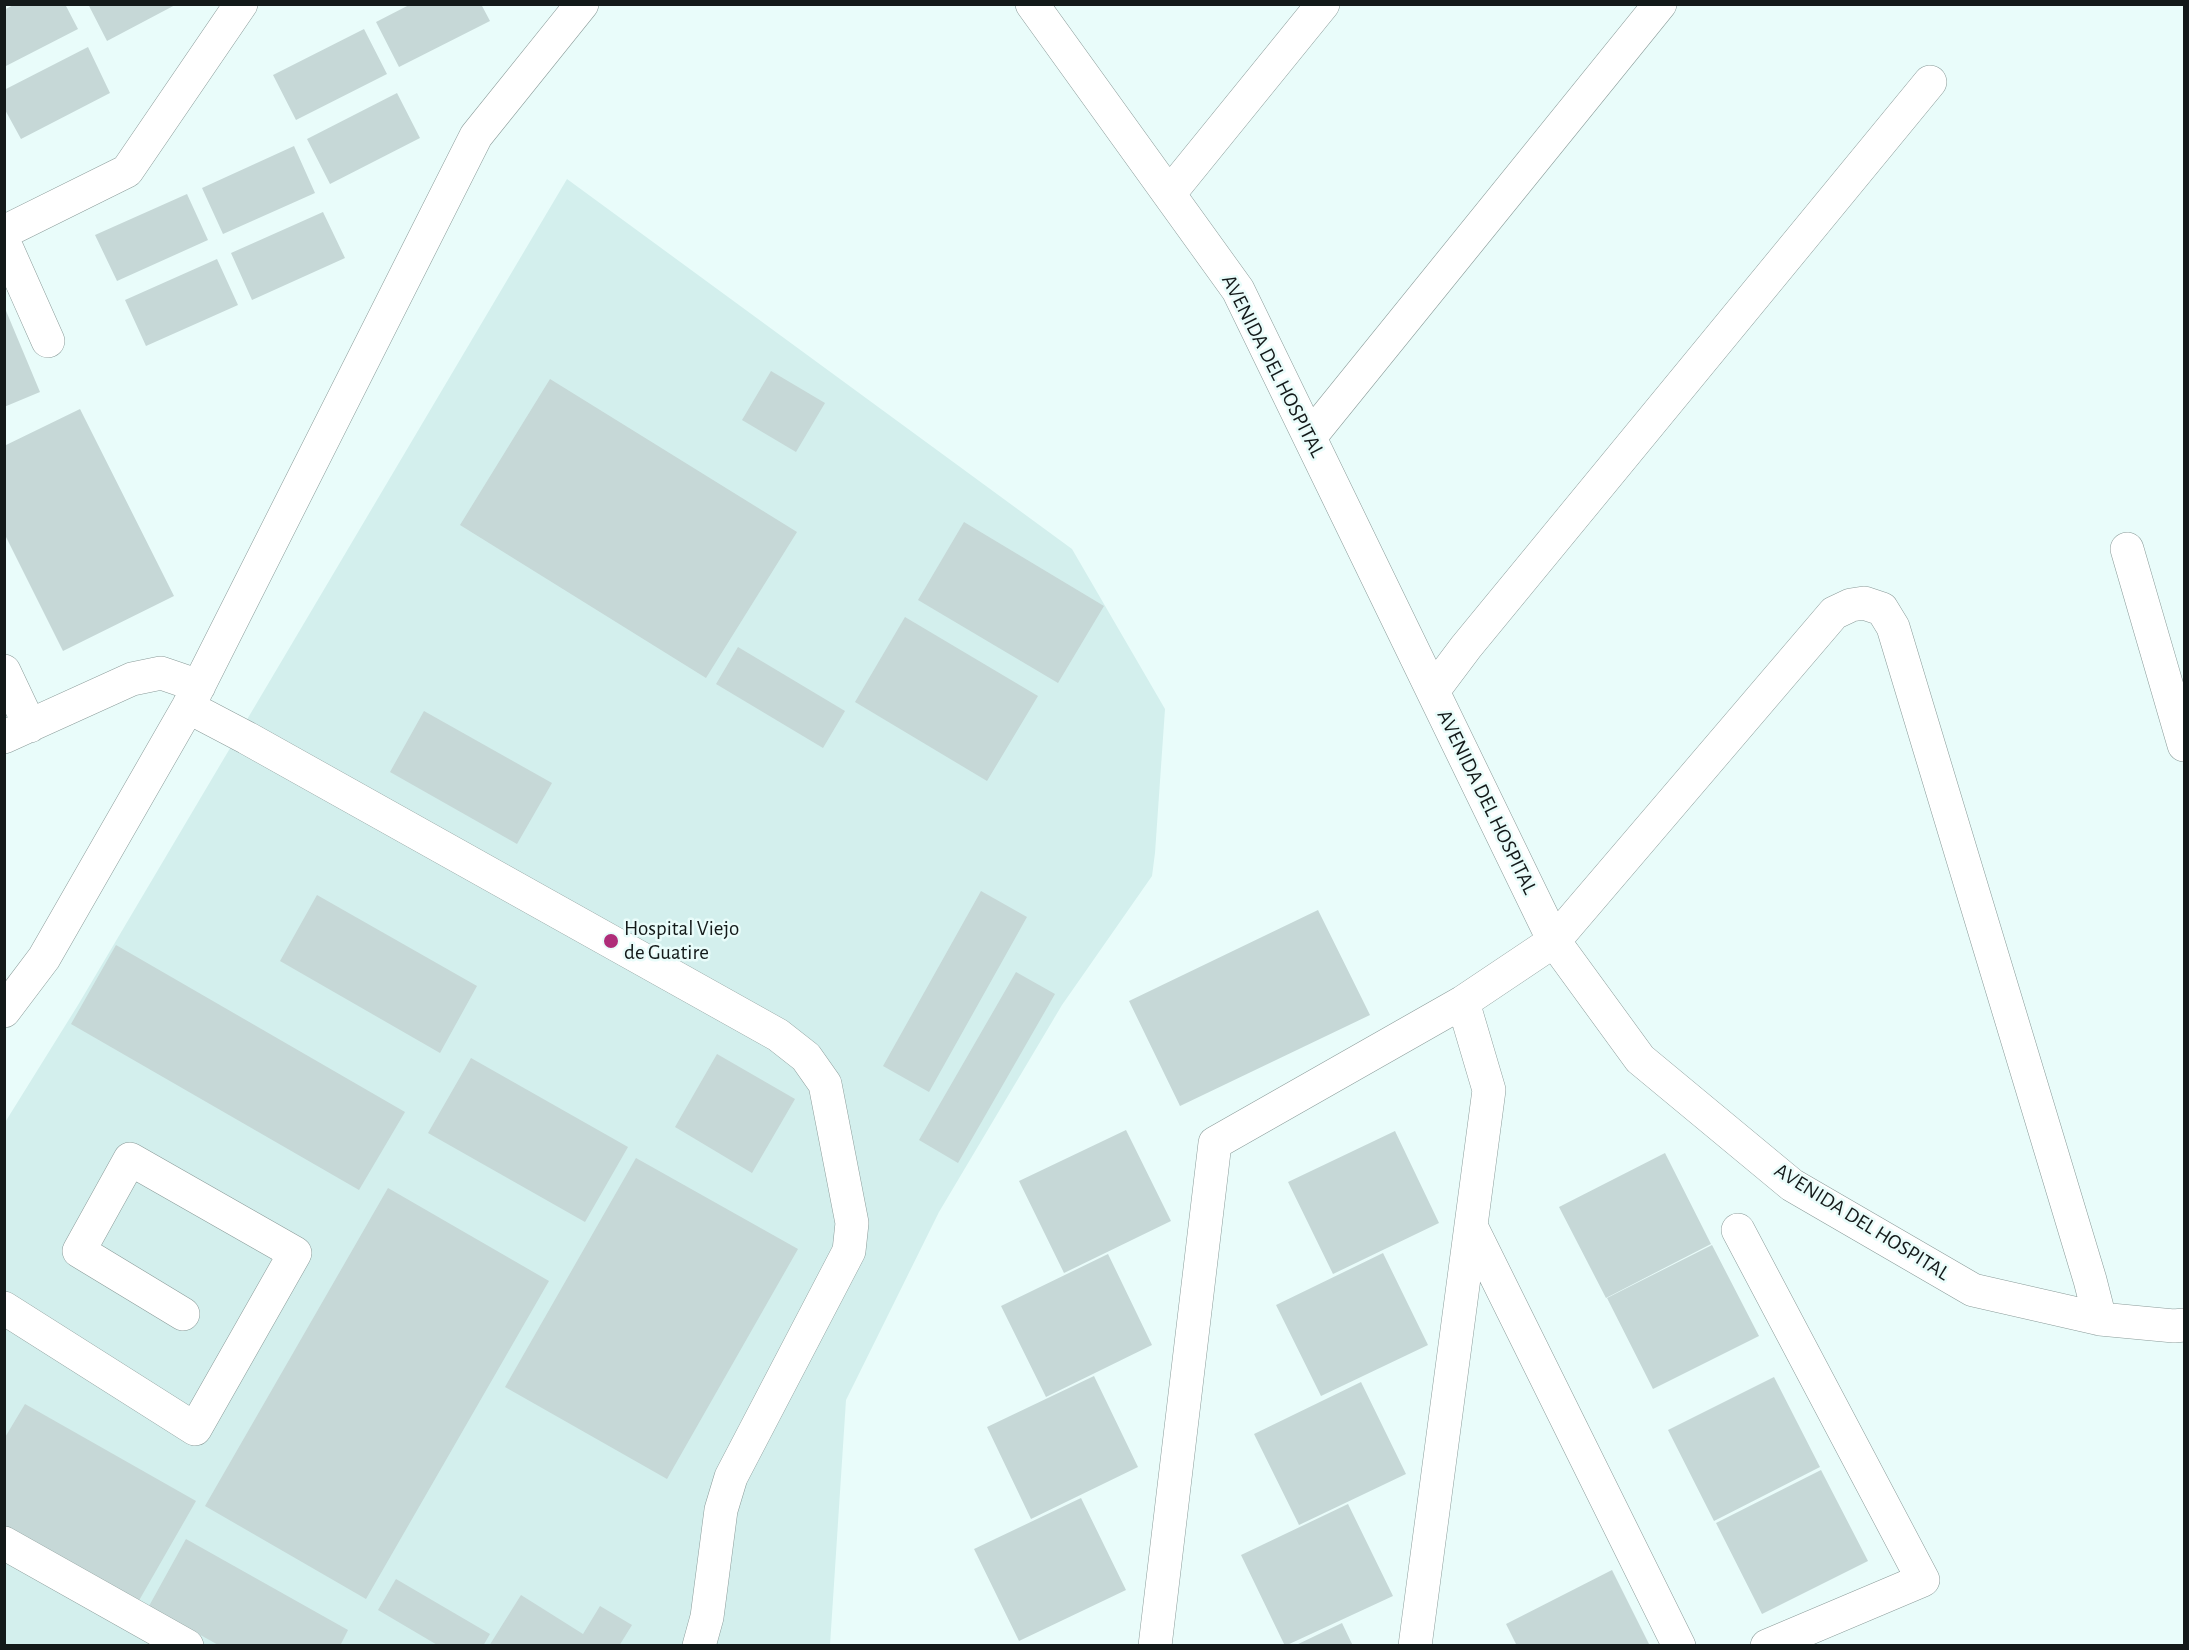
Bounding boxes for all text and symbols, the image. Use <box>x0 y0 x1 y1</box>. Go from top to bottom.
street label: AVENIDA DEL HOSPITAL <box>1216 270 1330 462</box>
street label: AVENIDA DEL HOSPITAL <box>1431 706 1543 898</box>
place label: Hospital Viejo de Guatire <box>624 916 739 966</box>
marker: Hospital Viejo de Guatire <box>602 932 620 950</box>
street label: AVENIDA DEL HOSPITAL <box>1770 1158 1954 1286</box>

